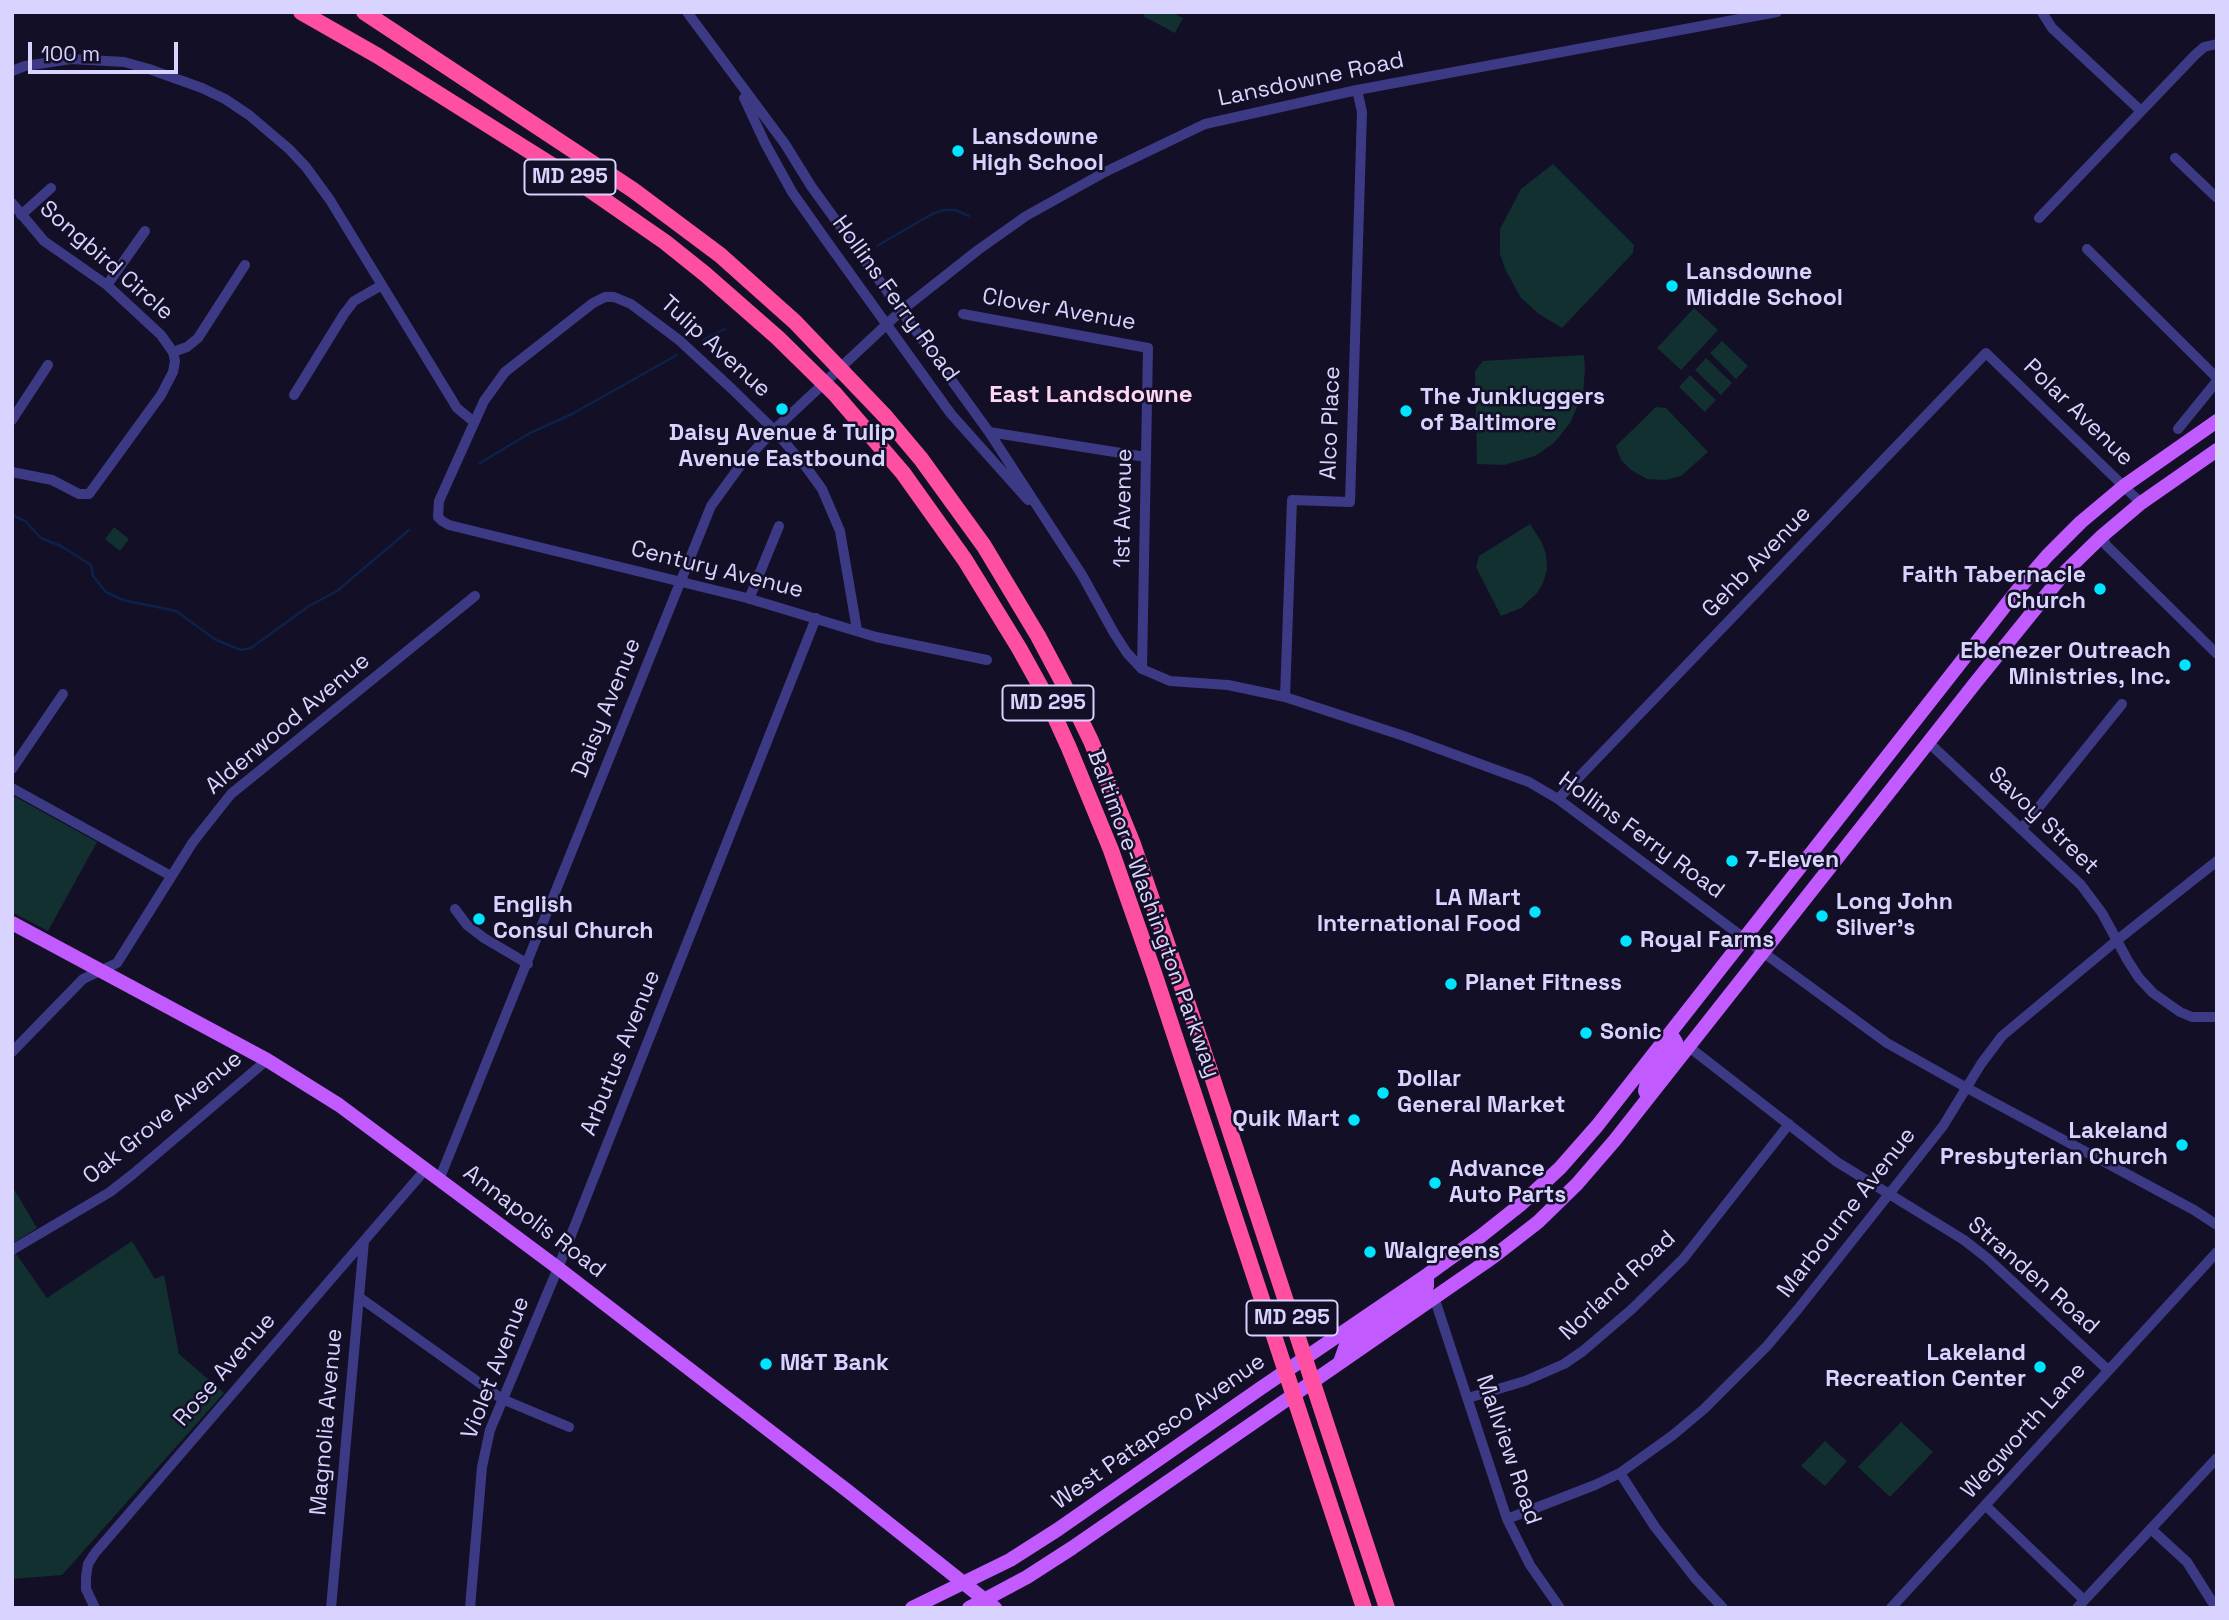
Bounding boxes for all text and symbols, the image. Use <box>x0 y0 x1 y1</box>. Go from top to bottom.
scale bar <box>32 28 182 72</box>
text: 100 m <box>41 40 100 67</box>
street label: Lansdowne Road <box>1216 47 1406 113</box>
place label: Lansdowne High School <box>972 124 1104 178</box>
marker: Lansdowne High School <box>950 143 966 159</box>
road number: MD 295 <box>524 160 616 194</box>
street label: Songbird Circle <box>33 195 179 327</box>
street label: Hollins Ferry Road <box>826 211 964 387</box>
place label: Lansdowne Middle School <box>1686 259 1843 313</box>
marker: Lansdowne Middle School <box>1664 278 1680 294</box>
street label: Clover Avenue <box>980 283 1138 337</box>
street label: Tulip Avenue <box>654 290 776 404</box>
street label: Polar Avenue <box>2017 354 2139 472</box>
street label: Alco Place <box>1315 366 1347 480</box>
district label: East Landsdowne <box>989 381 1193 409</box>
place label: The Junkluggers of Baltimore <box>1420 384 1605 438</box>
marker: Daisy Avenue & Tulip Avenue Eastbound <box>774 401 790 417</box>
marker: The Junkluggers of Baltimore <box>1398 403 1414 419</box>
place label: Daisy Avenue & Tulip Avenue Eastbound <box>669 420 895 474</box>
street label: 1st Avenue <box>1109 448 1139 568</box>
street label: Gehb Avenue <box>1697 500 1817 624</box>
street label: Century Avenue <box>628 535 806 605</box>
place label: Faith Tabernacle Church <box>1902 562 2086 616</box>
marker: Faith Tabernacle Church <box>2092 581 2108 597</box>
street label: Daisy Avenue <box>567 634 647 782</box>
place label: Ebenezer Outreach Ministries, Inc. <box>1960 638 2171 692</box>
street label: Alderwood Avenue <box>200 647 376 801</box>
marker: Ebenezer Outreach Ministries, Inc. <box>2177 657 2193 673</box>
road number: MD 295 <box>1002 686 1094 720</box>
street label: Baltimore-Washington Parkway <box>1081 746 1225 1082</box>
street label: Savoy Street <box>1982 761 2104 881</box>
street label: Hollins Ferry Road <box>1553 767 1729 905</box>
place label: 7-Eleven <box>1746 847 1839 875</box>
marker: 7-Eleven <box>1724 853 1740 869</box>
place label: LA Mart International Food <box>1317 885 1521 939</box>
place label: Long John Silver's <box>1836 889 1953 943</box>
place label: English Consul Church <box>493 892 654 946</box>
marker: LA Mart International Food <box>1527 904 1543 920</box>
marker: Long John Silver's <box>1814 908 1830 924</box>
marker: English Consul Church <box>471 911 487 927</box>
place label: Royal Farms <box>1640 927 1774 955</box>
marker: Royal Farms <box>1618 933 1634 949</box>
street label: Arbutus Avenue <box>575 966 667 1140</box>
place label: Planet Fitness <box>1465 970 1622 998</box>
marker: Planet Fitness <box>1443 976 1459 992</box>
place label: Sonic <box>1600 1019 1662 1047</box>
marker: Sonic <box>1578 1025 1594 1041</box>
street label: Oak Grove Avenue <box>78 1045 248 1191</box>
place label: Dollar General Market <box>1397 1066 1565 1120</box>
marker: Dollar General Market <box>1375 1085 1391 1101</box>
place label: Quik Mart <box>1232 1106 1340 1134</box>
marker: Quik Mart <box>1346 1112 1362 1128</box>
place label: Lakeland Presbyterian Church <box>1940 1118 2168 1172</box>
street label: Marbourne Avenue <box>1772 1122 1922 1304</box>
marker: Lakeland Presbyterian Church <box>2174 1137 2190 1153</box>
place label: Advance Auto Parts <box>1449 1156 1566 1210</box>
street label: Annapolis Road <box>458 1160 610 1284</box>
marker: Advance Auto Parts <box>1427 1175 1443 1191</box>
street label: Stranden Road <box>1962 1211 2104 1341</box>
street label: Norland Road <box>1554 1225 1682 1347</box>
place label: Walgreens <box>1384 1238 1500 1266</box>
marker: Walgreens <box>1362 1244 1378 1260</box>
street label: Violet Avenue <box>456 1293 536 1443</box>
road number: MD 295 <box>1246 1300 1338 1336</box>
street label: Rose Avenue <box>168 1308 282 1432</box>
street label: Magnolia Avenue <box>305 1327 349 1517</box>
place label: Lakeland Recreation Center <box>1825 1340 2026 1394</box>
street label: West Patapsco Avenue <box>1047 1348 1271 1516</box>
place label: M&T Bank <box>780 1350 889 1378</box>
marker: M&T Bank <box>758 1356 774 1372</box>
street label: Wegworth Lane <box>1956 1357 2092 1505</box>
marker: Lakeland Recreation Center <box>2032 1359 2048 1375</box>
street label: Mallview Road <box>1469 1371 1547 1529</box>

